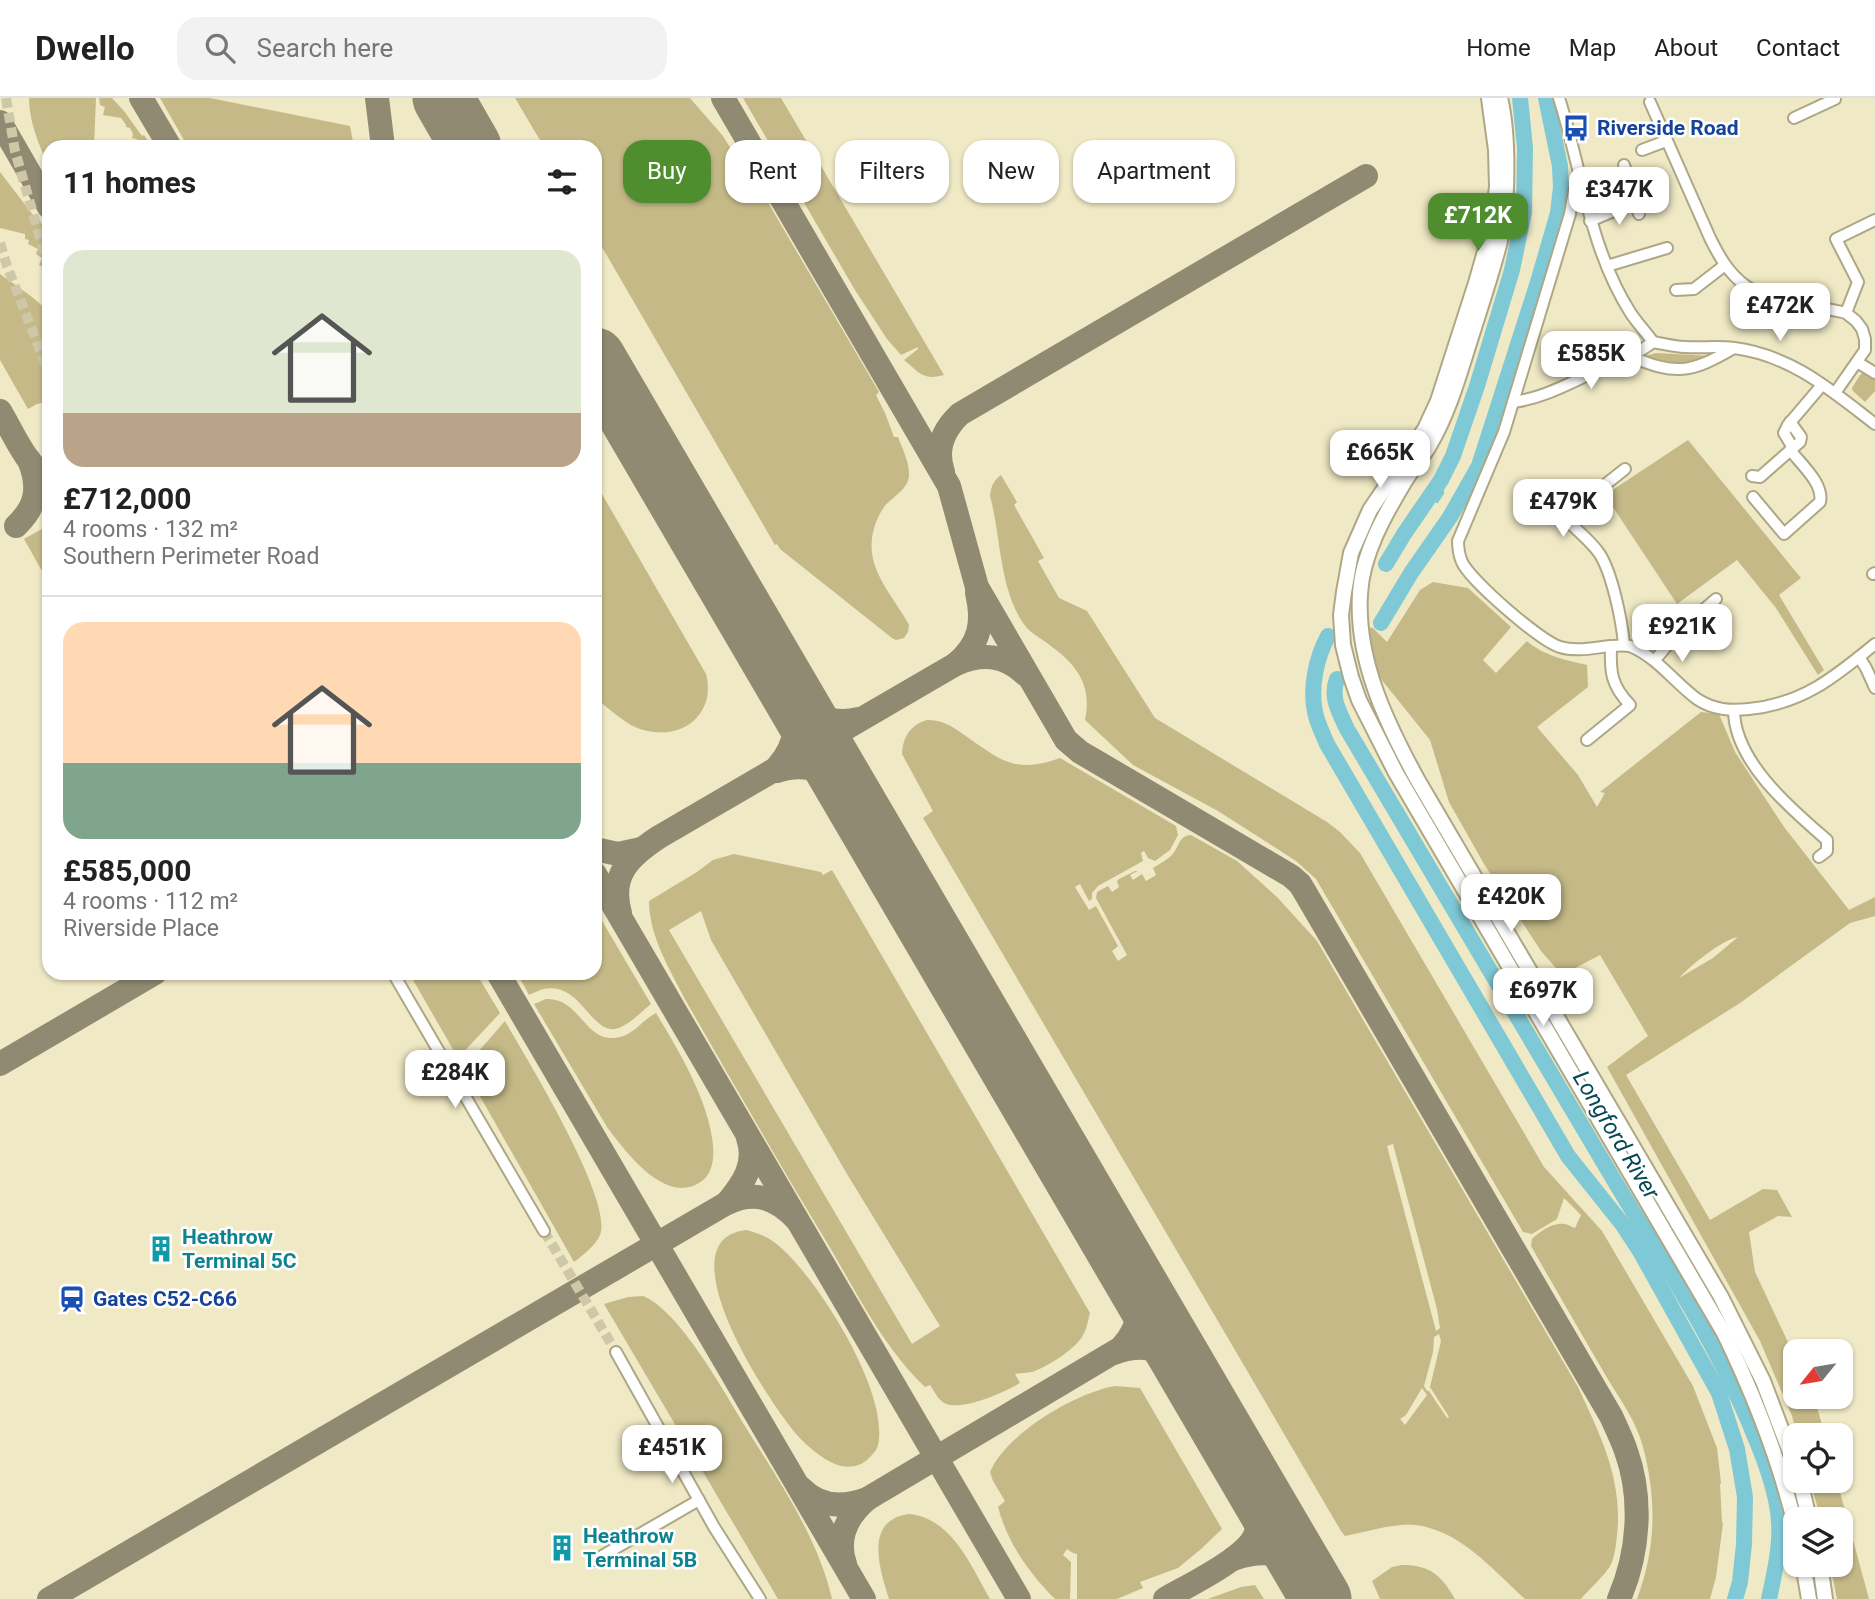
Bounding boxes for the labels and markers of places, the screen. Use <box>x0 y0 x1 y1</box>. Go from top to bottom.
bus stop icon: Riverside Road <box>1561 113 1591 143</box>
place label: Riverside Road <box>1597 116 1739 140</box>
pin: £347K <box>1570 167 1668 227</box>
pin: £712K <box>1429 194 1527 253</box>
pin: £472K <box>1731 284 1829 343</box>
pin: £585K <box>1542 331 1640 391</box>
pin: £665K <box>1331 430 1429 490</box>
pin: £479K <box>1514 480 1612 539</box>
pin: £921K <box>1633 604 1731 664</box>
pin: £420K <box>1462 874 1560 934</box>
pin: £697K <box>1494 968 1592 1028</box>
pin: £284K <box>406 1051 504 1110</box>
place label: Heathrow Terminal 5C <box>182 1225 297 1273</box>
building icon: Heathrow Terminal 5C <box>146 1234 176 1264</box>
station icon: Gates C52-C66 <box>57 1284 87 1314</box>
place label: Gates C52-C66 <box>93 1287 237 1311</box>
pin: £451K <box>623 1426 721 1485</box>
place label: Heathrow Terminal 5B <box>583 1524 697 1572</box>
building icon: Heathrow Terminal 5B <box>547 1533 577 1563</box>

